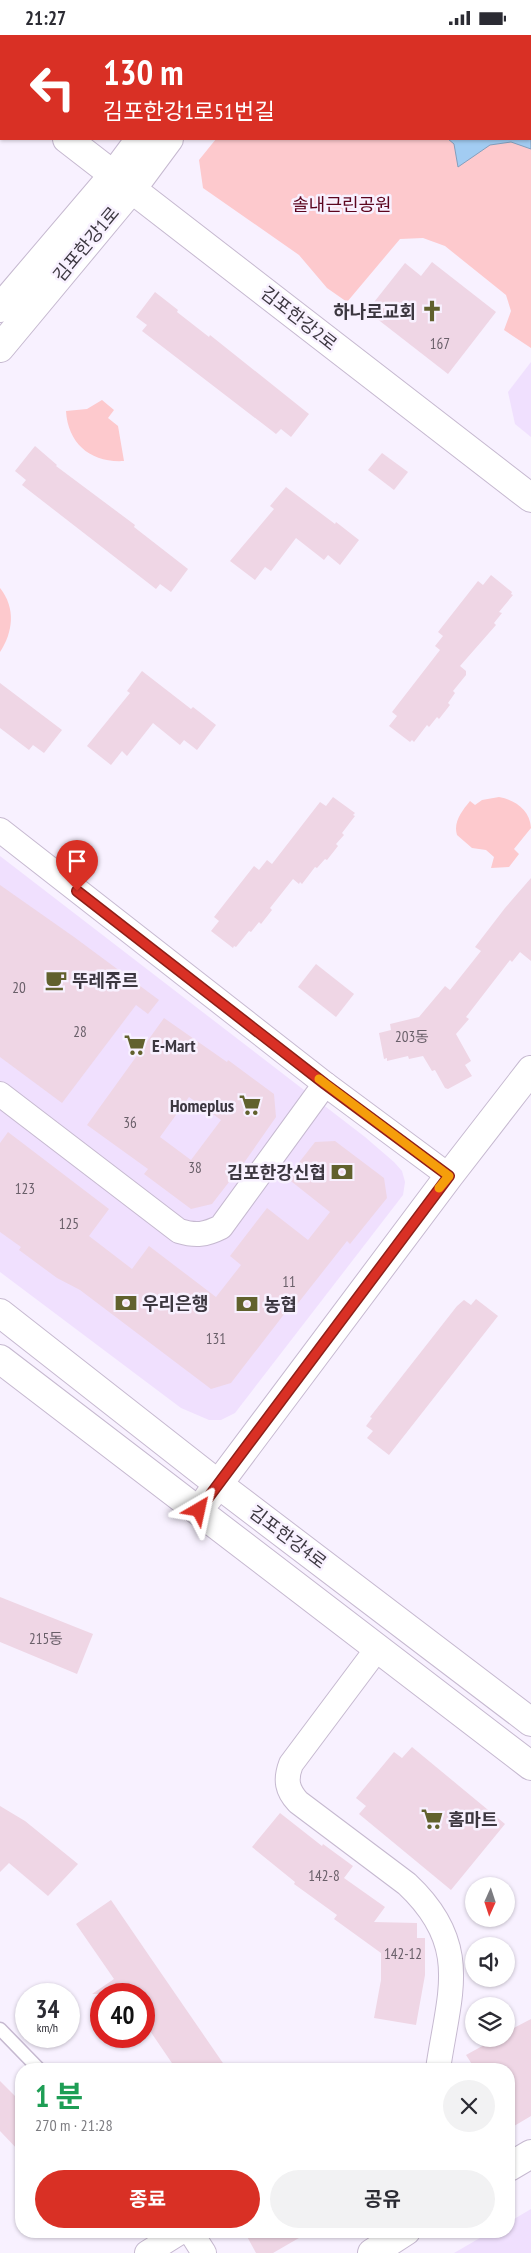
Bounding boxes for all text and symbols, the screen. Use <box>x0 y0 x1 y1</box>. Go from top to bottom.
text: 21:27 <box>25 6 66 30</box>
text: 130 m <box>103 49 184 95</box>
icon: left <box>20 55 85 120</box>
text: 김포한강1로51번길 <box>103 97 274 125</box>
park label: 솔내근린공원 <box>292 193 392 216</box>
street label: 김포한강1로 <box>48 202 124 286</box>
street label: 김포한강2로 <box>256 281 342 355</box>
church icon: 하나로교회 <box>419 298 445 324</box>
place label: 하나로교회 <box>333 300 416 323</box>
house number: 167 <box>430 334 450 353</box>
pin <box>56 840 98 891</box>
icon: arrive <box>63 847 91 875</box>
cafe icon: 뚜레쥬르 <box>43 967 69 993</box>
place label: 뚜레쥬르 <box>72 969 138 992</box>
house number: 20 <box>12 978 26 997</box>
house number: 28 <box>73 1022 87 1041</box>
house number: 203동 <box>395 1027 429 1046</box>
supermarket icon: E-Mart <box>122 1032 148 1058</box>
place label: E-Mart <box>152 1034 196 1057</box>
supermarket icon: Homeplus <box>237 1092 263 1118</box>
place label: Homeplus <box>170 1094 234 1117</box>
house number: 36 <box>123 1113 137 1132</box>
house number: 38 <box>188 1158 202 1177</box>
bank icon: 김포한강신협 <box>329 1159 355 1185</box>
place label: 김포한강신협 <box>227 1161 326 1184</box>
house number: 123 <box>15 1179 35 1198</box>
house number: 125 <box>59 1214 79 1233</box>
house number: 11 <box>282 1272 296 1291</box>
bank icon: 우리은행 <box>113 1290 139 1316</box>
bank icon: 농협 <box>234 1291 260 1317</box>
place label: 우리은행 <box>142 1292 208 1315</box>
place label: 농협 <box>264 1293 297 1316</box>
house number: 131 <box>206 1329 226 1348</box>
position arrow <box>172 1483 224 1535</box>
street label: 김포한강4로 <box>245 1500 331 1574</box>
house number: 215동 <box>29 1629 63 1648</box>
supermarket icon: 홈마트 <box>419 1806 445 1832</box>
place label: 홈마트 <box>448 1808 498 1831</box>
house number: 142-8 <box>308 1866 340 1885</box>
north arrow <box>465 1877 515 1927</box>
map controls <box>465 1877 515 2047</box>
button: sound <box>465 1937 515 1987</box>
house number: 142-12 <box>384 1944 422 1963</box>
speed limit sign: 40 <box>90 1983 155 2048</box>
text: 34 <box>36 1993 59 2025</box>
button: layers <box>465 1997 515 2047</box>
text: km/h <box>37 2020 58 2035</box>
text: 1 분 <box>35 2076 83 2115</box>
button: close <box>443 2080 495 2132</box>
text: 270 m · 21:28 <box>35 2115 113 2135</box>
button: 종료 <box>35 2170 260 2228</box>
button: 공유 <box>270 2170 495 2228</box>

